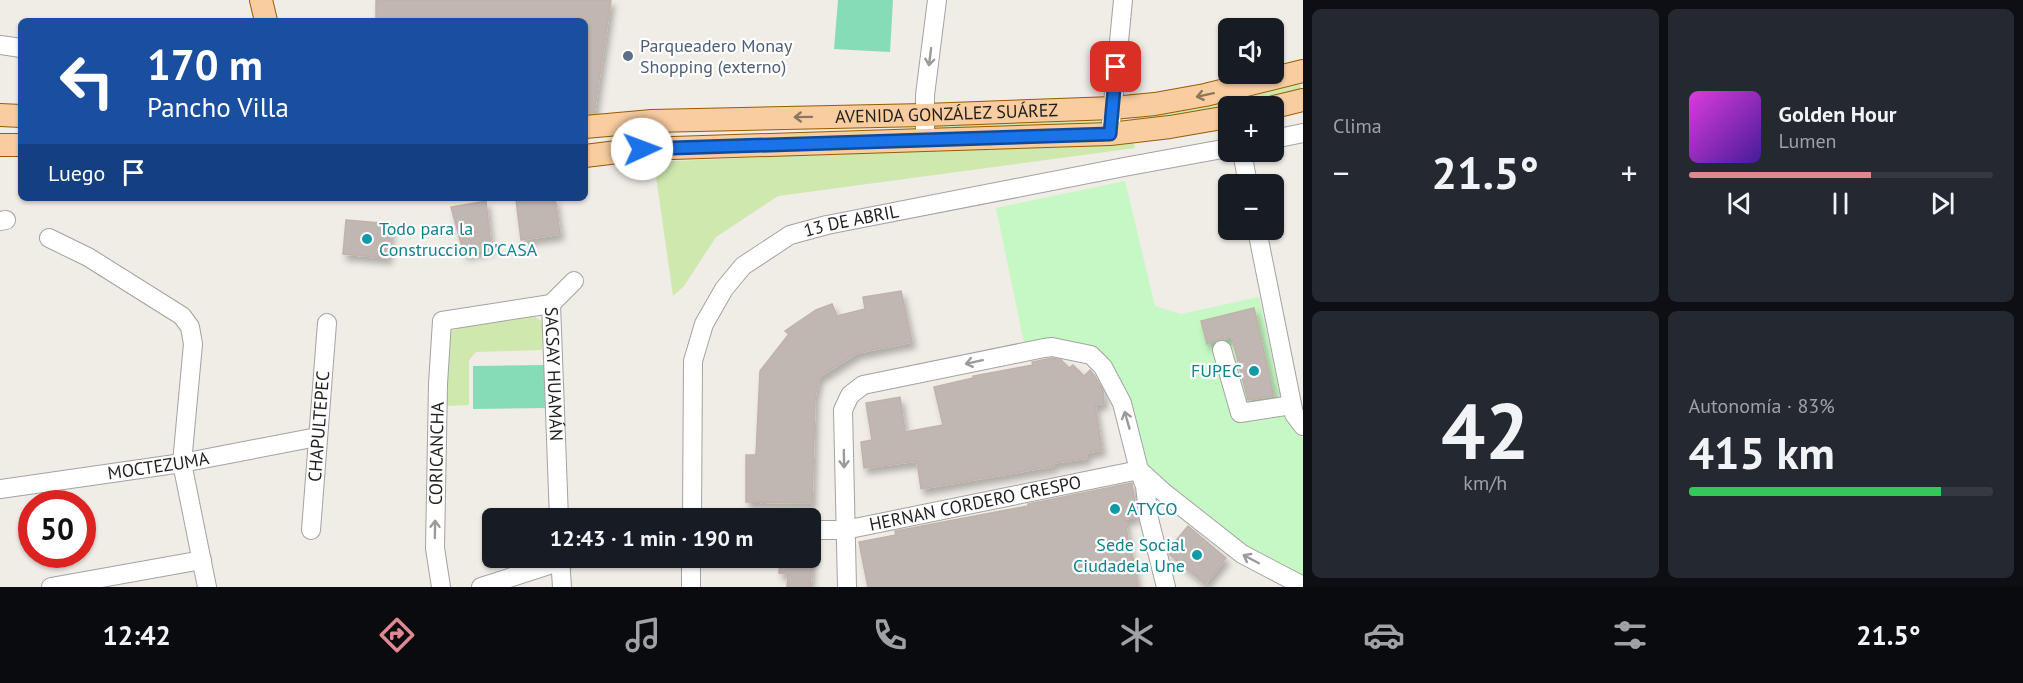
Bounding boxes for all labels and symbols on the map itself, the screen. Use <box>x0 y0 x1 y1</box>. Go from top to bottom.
place label: Parqueadero Monay Shopping (externo) <box>640 34 793 78</box>
pin <box>1090 41 1141 92</box>
one-way arrow <box>924 47 935 67</box>
marker: Parqueadero Monay Shopping (externo) <box>621 49 635 63</box>
one-way arrow <box>1196 90 1216 101</box>
street label: AVENIDA GONZÁLEZ SUÁREZ <box>835 98 1059 128</box>
one-way arrow <box>794 112 814 123</box>
position arrow <box>610 117 674 181</box>
street label: 13 DE ABRIL <box>801 199 901 242</box>
place label: Todo para la Construccion D'CASA <box>379 217 538 261</box>
marker: Todo para la Construccion D'CASA <box>360 232 374 246</box>
street label: SACSAY HUAMÁN <box>540 306 568 442</box>
one-way arrow <box>964 357 984 368</box>
place label: FUPEC <box>1191 359 1242 382</box>
marker: FUPEC <box>1247 364 1261 378</box>
street label: CHAPULTEPEC <box>303 370 334 483</box>
street label: CORICANCHA <box>424 401 449 505</box>
one-way arrow <box>1121 411 1132 430</box>
street label: MOCTEZUMA <box>106 446 211 484</box>
one-way arrow <box>838 449 850 469</box>
street label: HERNAN CORDERO CRESPO <box>867 470 1083 536</box>
speed limit sign: 50 <box>18 490 96 568</box>
place label: ATYCO <box>1127 497 1178 520</box>
marker: ATYCO <box>1108 502 1122 516</box>
one-way arrow <box>430 519 441 539</box>
place label: Sede Social Ciudadela Une <box>1073 533 1186 577</box>
marker: Sede Social Ciudadela Une <box>1190 548 1204 562</box>
one-way arrow <box>1243 553 1261 564</box>

